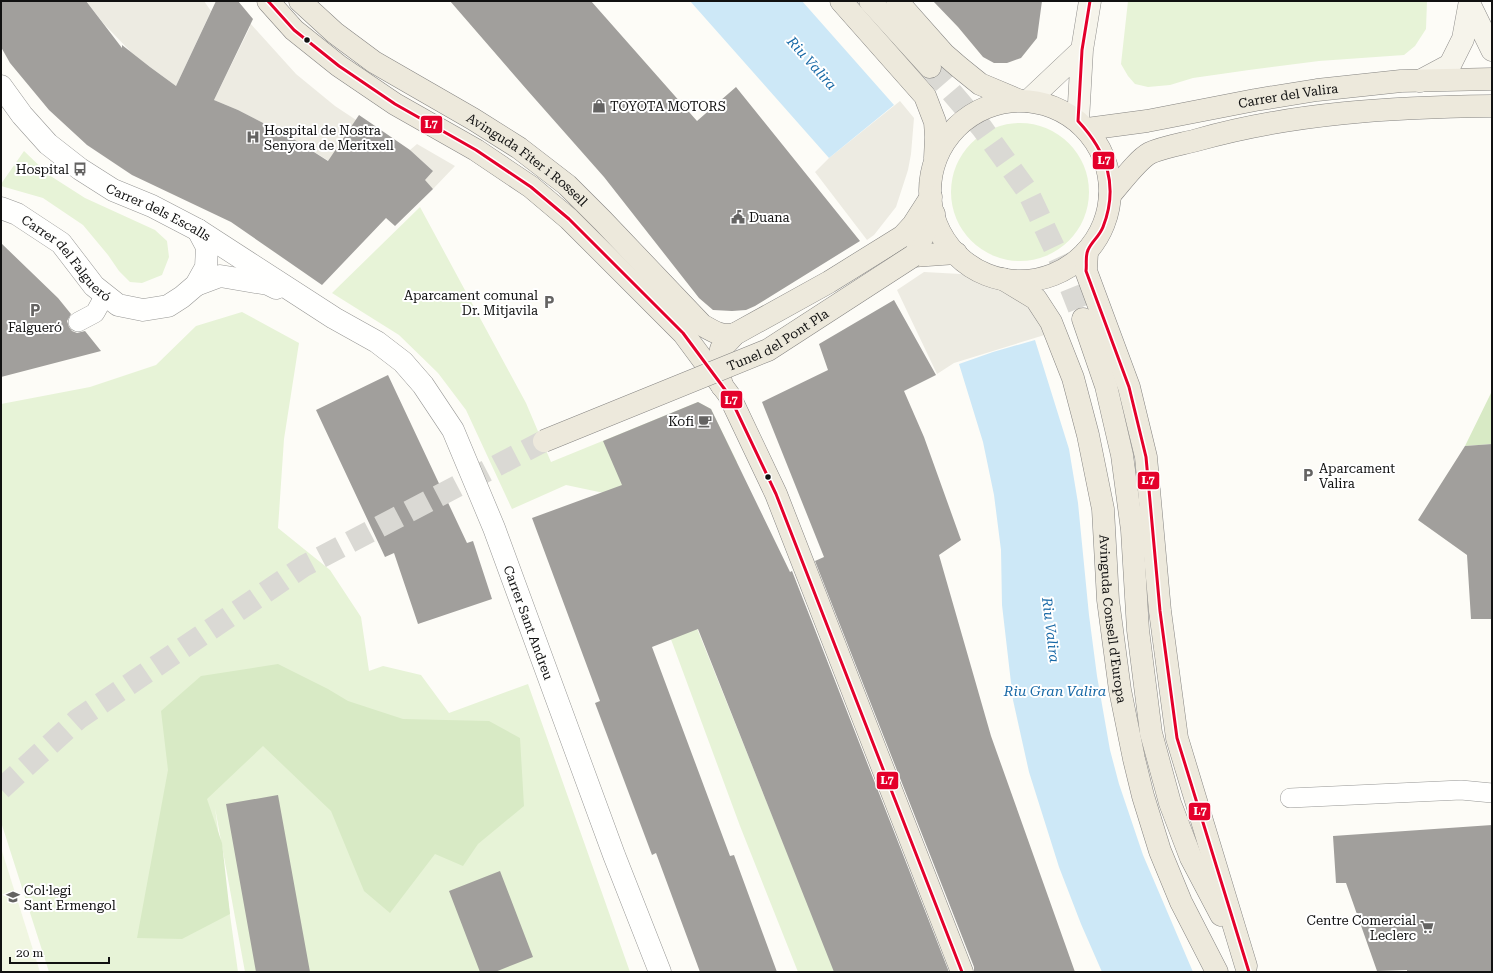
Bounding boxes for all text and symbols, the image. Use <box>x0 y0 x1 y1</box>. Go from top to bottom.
water label: Riu Valira <box>783 33 840 93</box>
unlabelled marker <box>302 35 312 45</box>
street label: Carrer del Valira <box>1237 80 1339 111</box>
shop icon: TOYOTA MOTORS <box>591 98 607 114</box>
place label: TOYOTA MOTORS <box>610 99 726 114</box>
street label: Avinguda Fiter i Rossell <box>464 110 591 209</box>
line badge: L7 <box>420 115 443 134</box>
text: L7 <box>424 118 438 131</box>
place label: Hospital de Nostra Senyora de Meritxell <box>264 123 394 153</box>
hospital icon: Hospital de Nostra Senyora de Meritxell <box>245 129 261 145</box>
line badge: L7 <box>1092 151 1115 170</box>
text: L7 <box>1097 154 1111 167</box>
bus stop icon: Hospital <box>72 161 88 177</box>
place label: Hospital <box>16 162 69 177</box>
street label: Carrer dels Escalls <box>103 180 214 244</box>
public building icon: Duana <box>730 209 746 225</box>
place label: Duana <box>749 210 790 225</box>
street label: Carrer del Falgueró <box>19 212 114 304</box>
place label: Aparcament comunal Dr. Mitjavila <box>404 288 538 318</box>
parking icon: Aparcament comunal Dr. Mitjavila <box>541 294 557 310</box>
parking icon: Falgueró <box>27 302 43 318</box>
street label: Tunel del Pont Pla <box>725 305 831 373</box>
place label: Falgueró <box>8 320 62 335</box>
line badge: L7 <box>720 390 743 409</box>
text: L7 <box>724 394 738 407</box>
cafe icon: Kofi <box>697 413 713 429</box>
place label: Kofi <box>668 414 694 429</box>
place label: Aparcament Valira <box>1319 461 1395 491</box>
parking icon: Aparcament Valira <box>1300 467 1316 483</box>
line badge: L7 <box>1137 471 1160 490</box>
unlabelled marker <box>763 472 773 482</box>
text: L7 <box>1141 474 1155 487</box>
street label: Avinguda Consell d'Europa <box>1097 534 1130 704</box>
street label: Carrer Sant Andreu <box>501 563 557 682</box>
water label: Riu Valira <box>1039 596 1063 663</box>
water label: Riu Gran Valira <box>1003 683 1106 699</box>
line badge: L7 <box>876 771 899 790</box>
text: L7 <box>880 774 894 787</box>
line badge: L7 <box>1188 802 1211 821</box>
text: L7 <box>1193 805 1207 818</box>
place label: Col·legi Sant Ermengol <box>24 883 116 913</box>
school or university icon: Col·legi Sant Ermengol <box>5 889 21 905</box>
place label: Centre Comercial Leclerc <box>1307 913 1416 943</box>
supermarket icon: Centre Comercial Leclerc <box>1419 919 1435 935</box>
scale bar <box>10 939 109 965</box>
text: 20 m <box>16 946 43 960</box>

